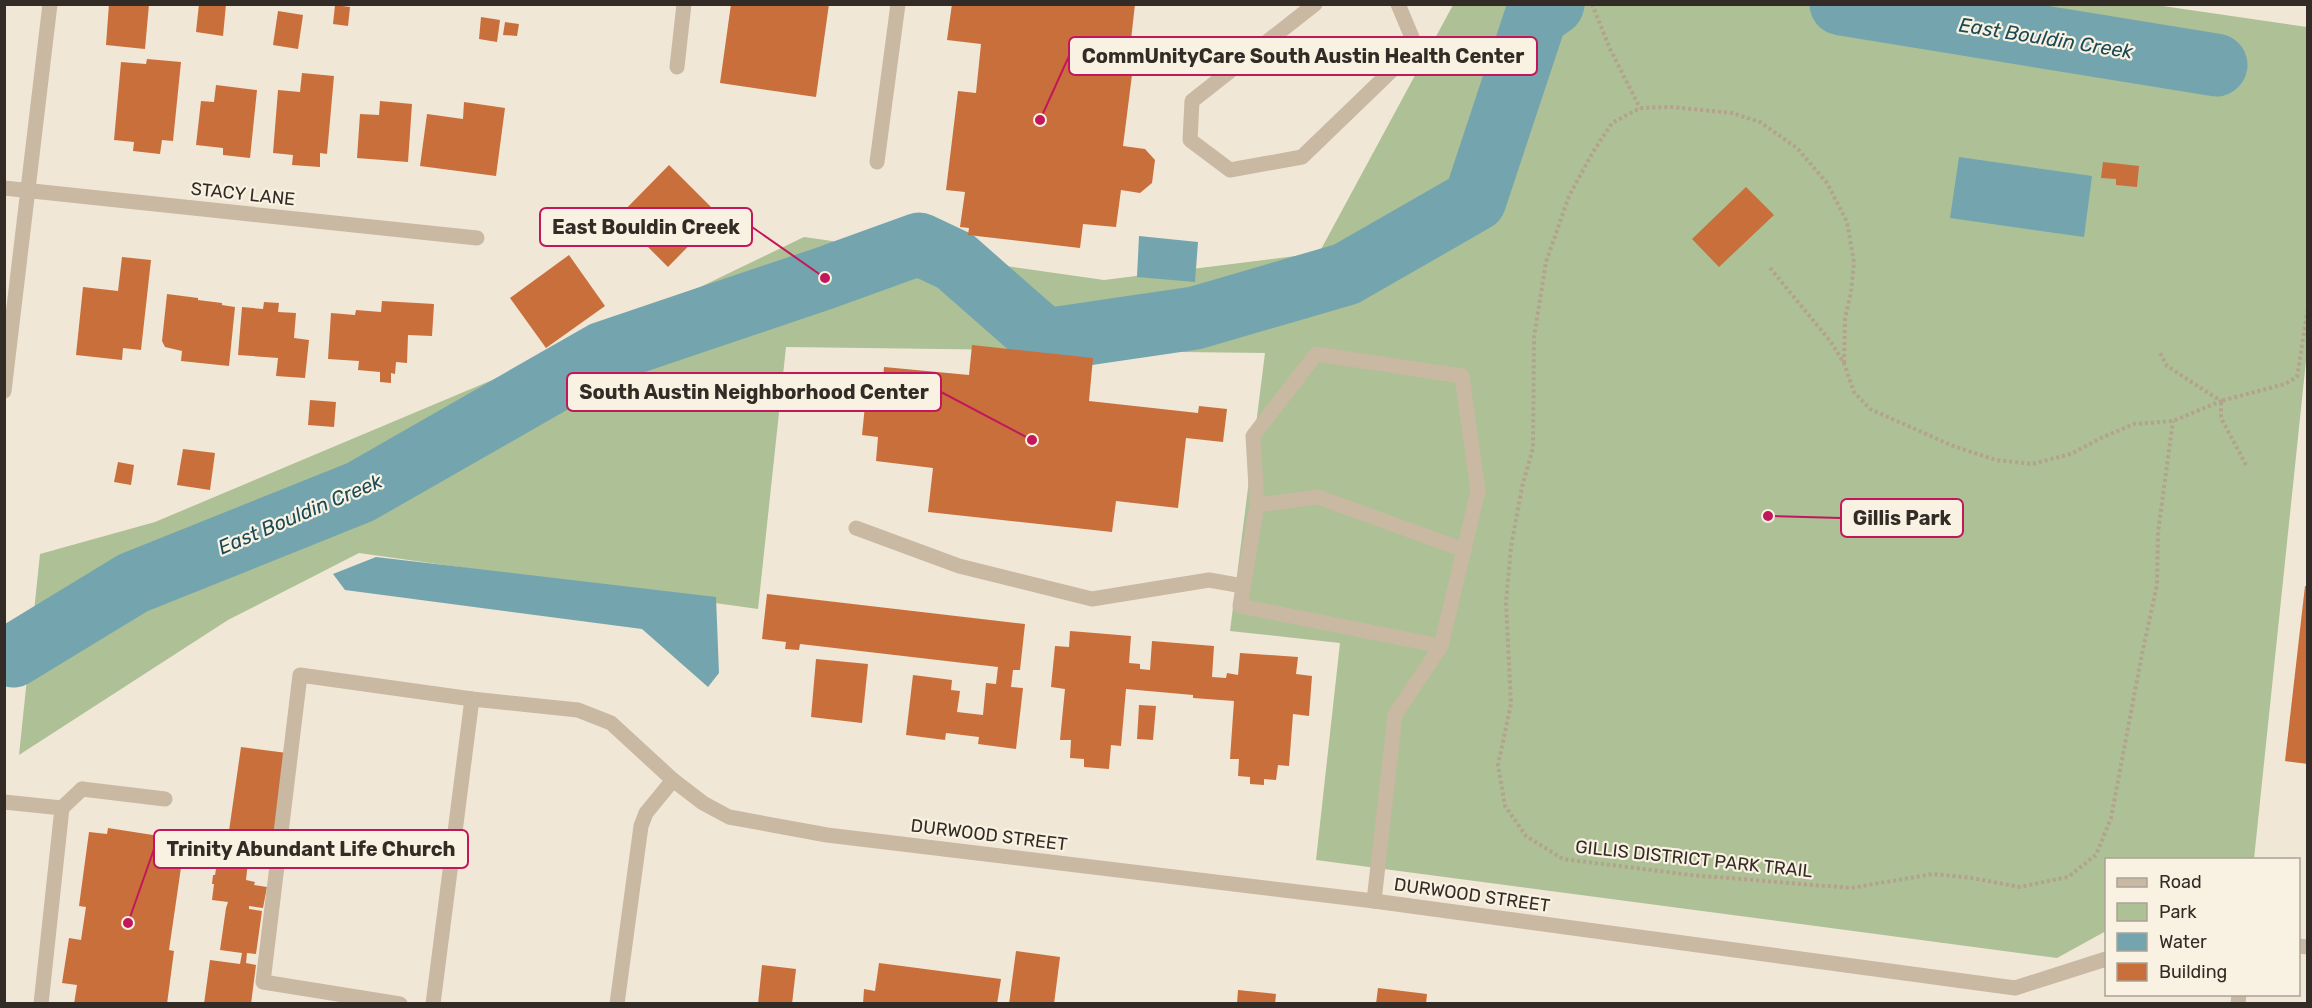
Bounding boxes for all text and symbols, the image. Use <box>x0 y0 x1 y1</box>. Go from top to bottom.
water label: East Bouldin Creek <box>1957 12 2135 64</box>
callout: CommUnityCare South Austin Health Center <box>1069 37 1537 75</box>
text: CommUnityCare South Austin Health Center <box>1082 44 1524 68</box>
street label: STACY LANE <box>190 178 296 210</box>
callout: East Bouldin Creek <box>540 208 752 246</box>
text: East Bouldin Creek <box>552 215 740 239</box>
callout: South Austin Neighborhood Center <box>567 373 941 411</box>
text: South Austin Neighborhood Center <box>579 380 929 404</box>
water label: East Bouldin Creek <box>214 468 386 559</box>
callout: Gillis Park <box>1841 499 1963 537</box>
text: Gillis Park <box>1853 506 1952 530</box>
street label: DURWOOD STREET <box>909 814 1069 856</box>
callout: Trinity Abundant Life Church <box>154 830 468 868</box>
street label: GILLIS DISTRICT PARK TRAIL <box>1574 836 1814 882</box>
text: Trinity Abundant Life Church <box>166 837 456 861</box>
legend <box>2105 858 2300 996</box>
text: Road <box>2159 871 2202 893</box>
street label: DURWOOD STREET <box>1392 873 1552 917</box>
text: Park <box>2159 901 2197 923</box>
text: Water <box>2159 931 2207 953</box>
text: Building <box>2159 961 2227 983</box>

